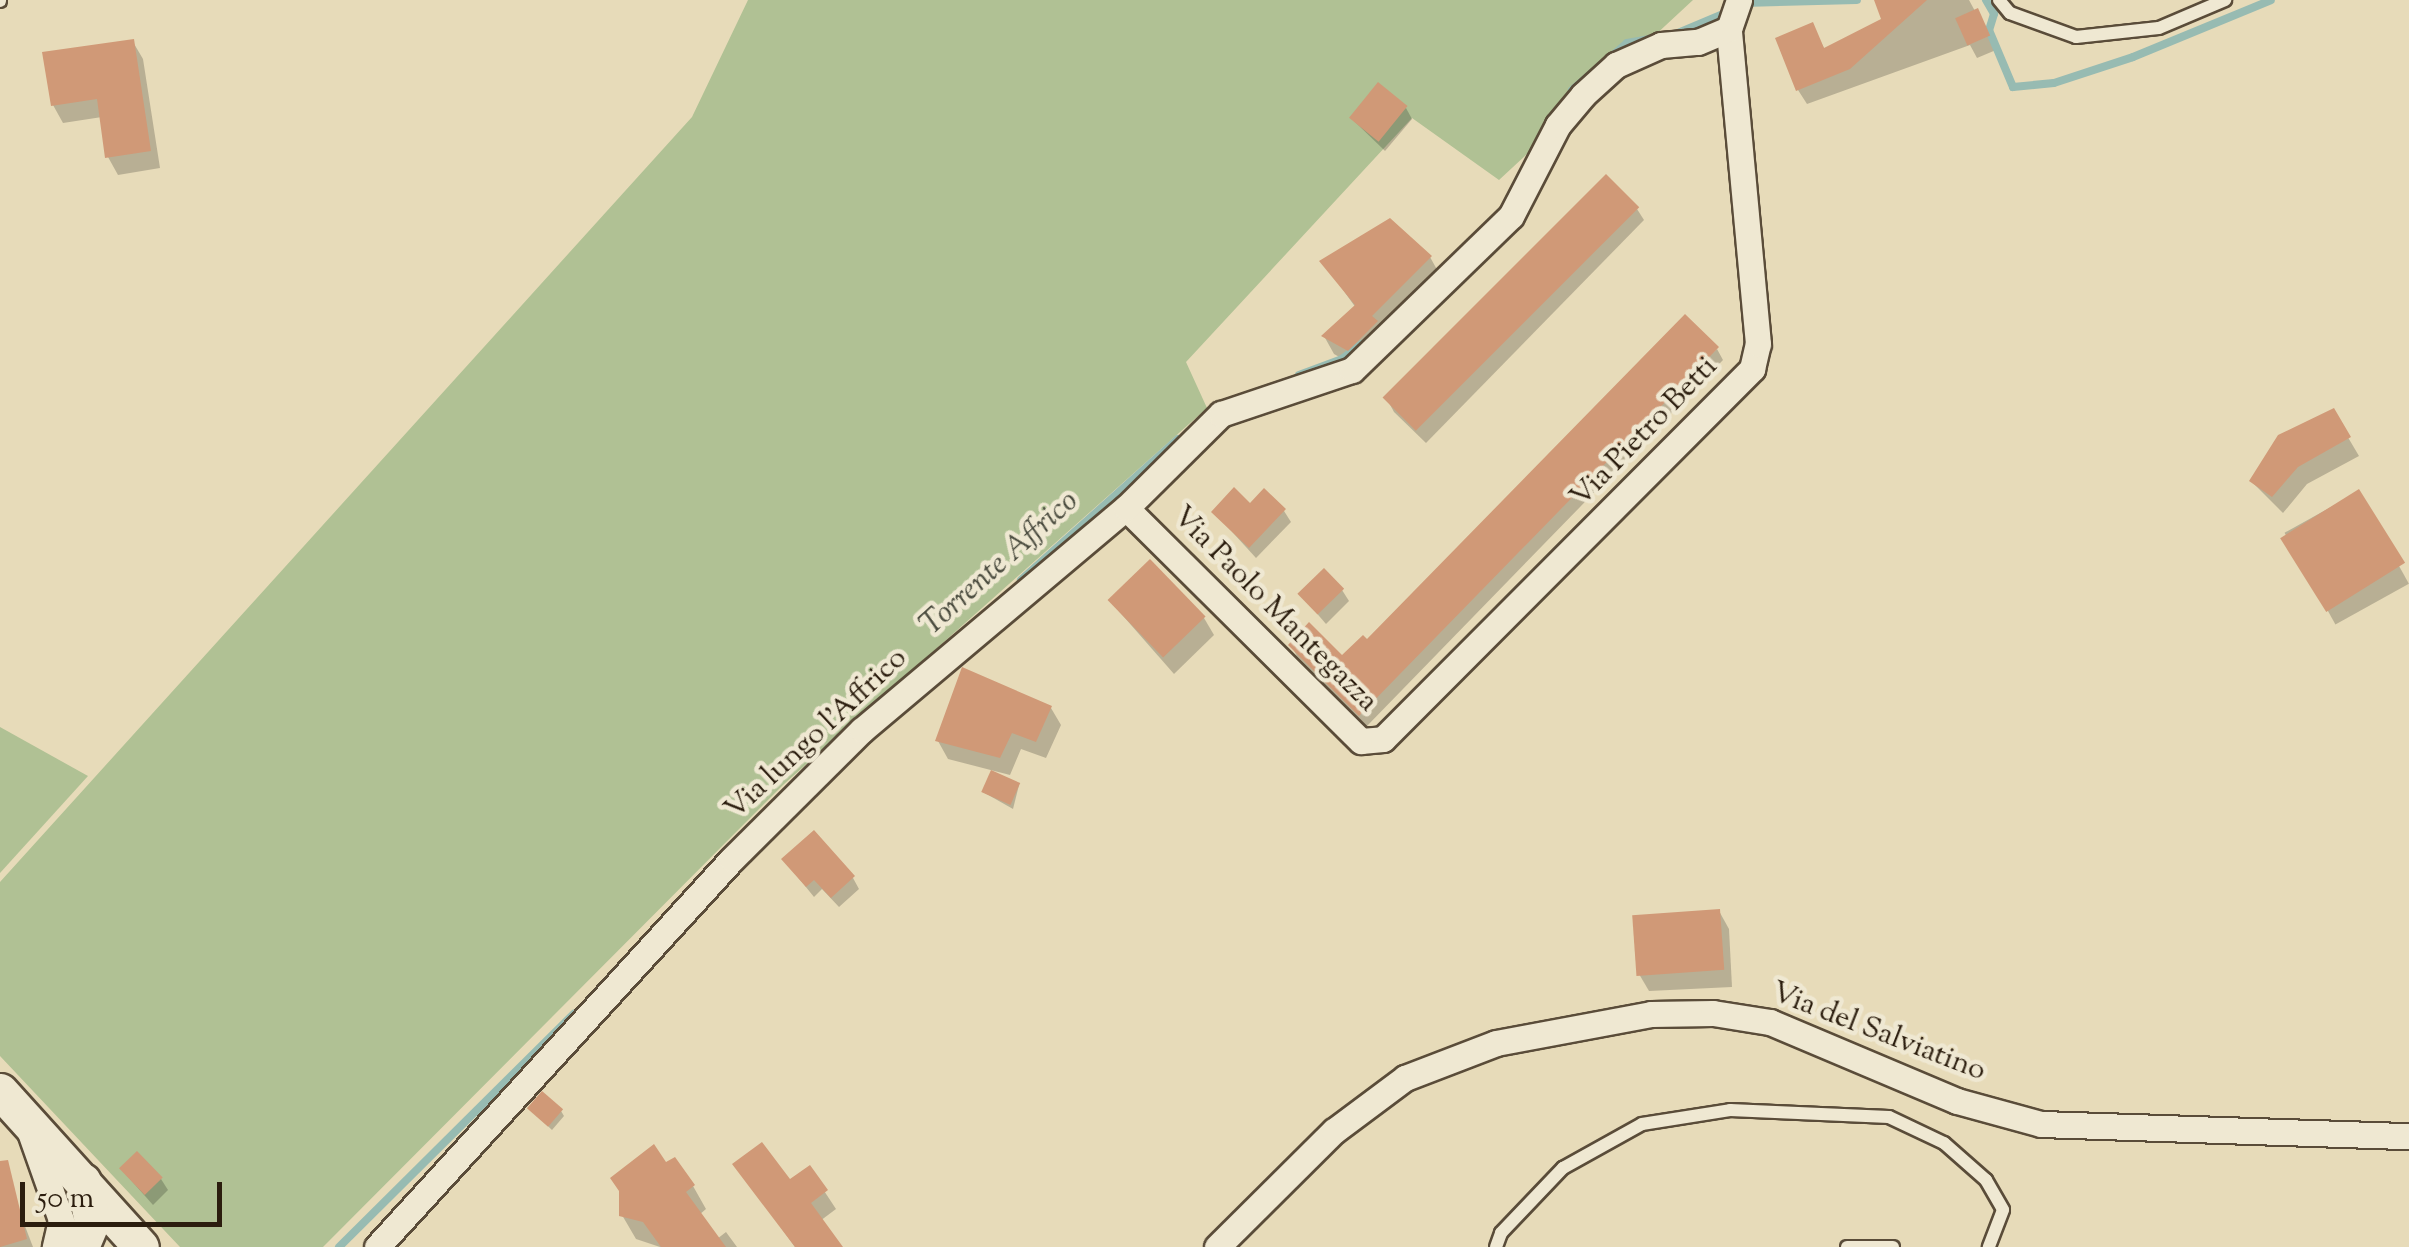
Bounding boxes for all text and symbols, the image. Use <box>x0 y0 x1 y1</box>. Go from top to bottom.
street label: Via Pietro Betti <box>1564 350 1726 516</box>
water label: Torrente Affrico <box>913 483 1087 645</box>
street label: Via Paolo Mantegazza <box>1164 500 1384 720</box>
street label: Via lungo l'Affrico <box>718 641 916 829</box>
street label: Via del Salviatino <box>1766 976 1990 1090</box>
scale bar <box>25 1162 228 1224</box>
text: 50 m <box>37 1178 94 1221</box>

